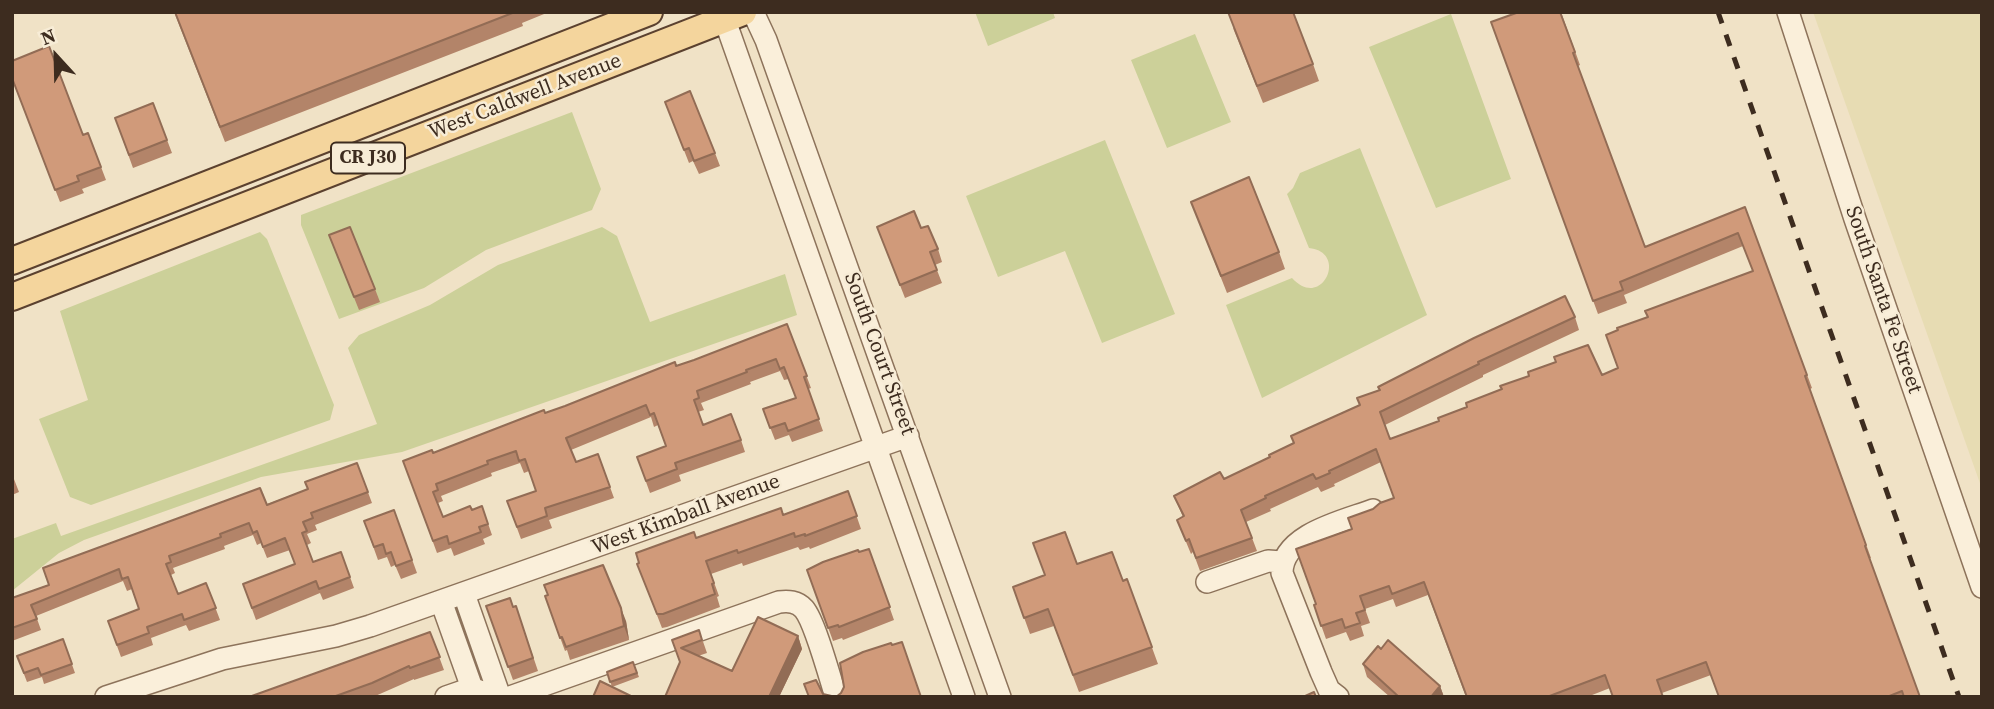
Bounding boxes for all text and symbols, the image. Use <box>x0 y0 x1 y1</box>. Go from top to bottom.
north arrow <box>21 21 91 91</box>
text: N <box>37 22 59 51</box>
street label: West Caldwell Avenue <box>425 49 625 145</box>
road number: CR J30 <box>331 142 405 174</box>
street label: South Santa Fe Street <box>1839 203 1927 397</box>
street label: South Court Street <box>838 269 920 439</box>
street label: West Kimball Avenue <box>588 469 784 561</box>

